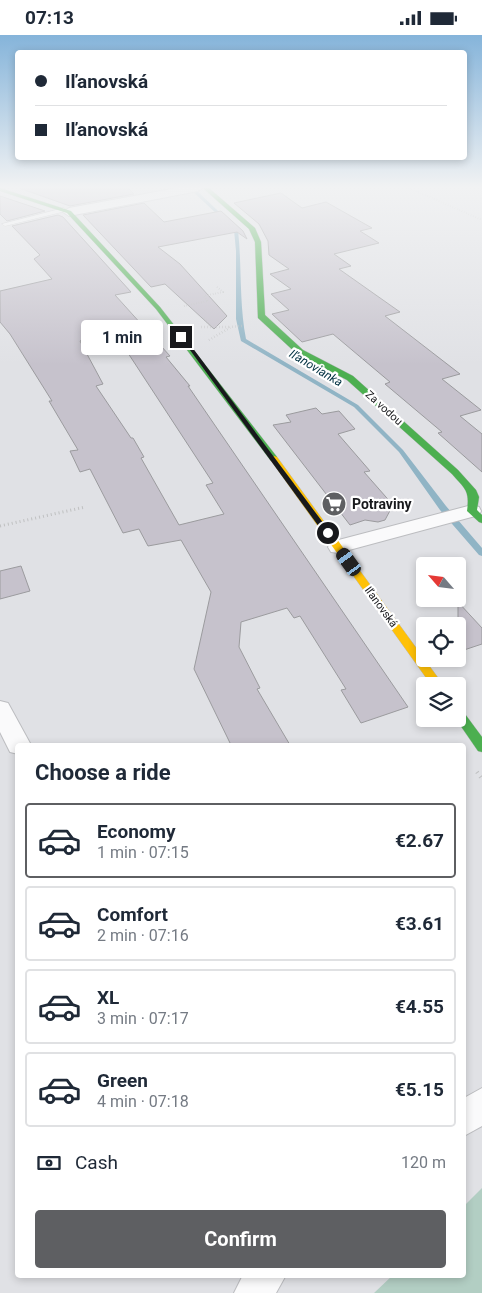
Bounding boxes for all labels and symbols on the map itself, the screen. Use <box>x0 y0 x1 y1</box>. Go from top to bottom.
callout: 1 min <box>81 319 164 355</box>
route end <box>170 326 192 348</box>
water label: Iľanovianka <box>287 347 345 389</box>
street label: Za vodou <box>363 388 405 428</box>
supermarket icon: Potraviny <box>321 491 347 517</box>
place label: Potraviny <box>352 496 413 512</box>
route start <box>317 522 339 544</box>
car <box>334 545 363 579</box>
north arrow <box>416 557 466 607</box>
street label: Iľanovská <box>362 584 400 630</box>

